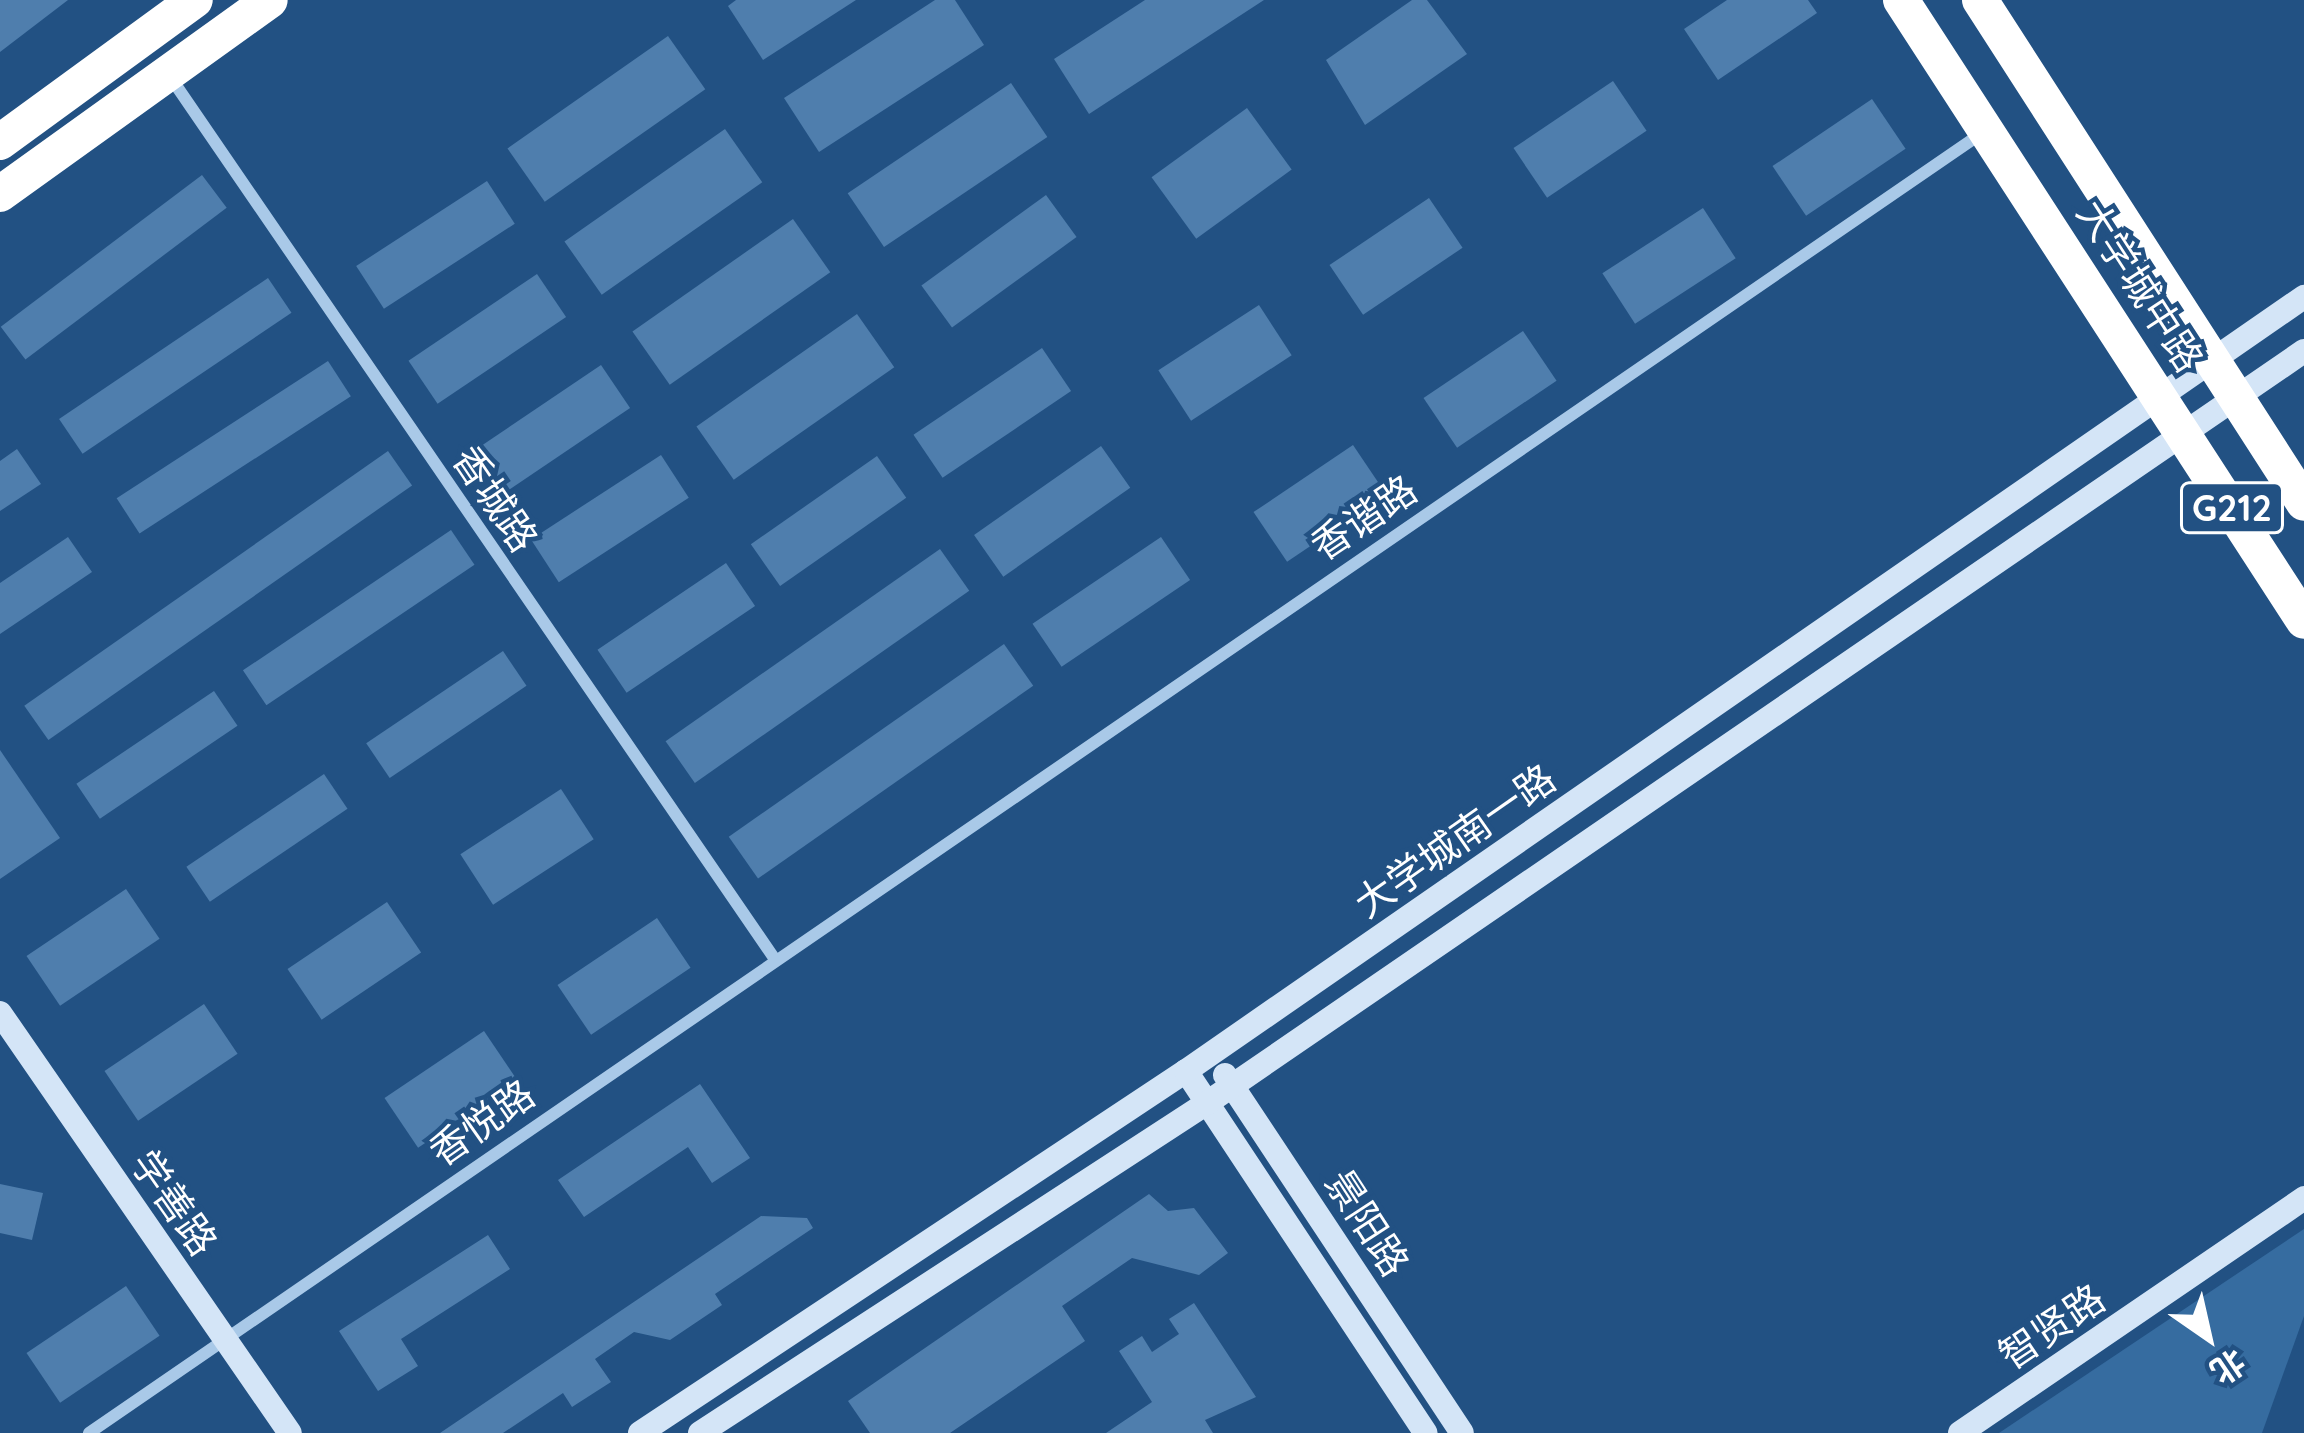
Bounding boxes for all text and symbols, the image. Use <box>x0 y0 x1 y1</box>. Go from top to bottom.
street label: 大学城中路 <box>2067 191 2213 381</box>
street label: 香城路 <box>443 437 547 561</box>
street label: 香谐路 <box>1302 466 1426 570</box>
road number: G212 <box>2178 478 2286 538</box>
street label: 大学城南一路 <box>1346 755 1564 927</box>
street label: 香悦路 <box>421 1070 543 1176</box>
street label: 学善路 <box>121 1142 227 1264</box>
street label: 景阳路 <box>1316 1161 1418 1285</box>
street label: 智贤路 <box>1990 1275 2114 1379</box>
north arrow <box>2148 1277 2268 1397</box>
text: 北 <box>2203 1341 2254 1393</box>

